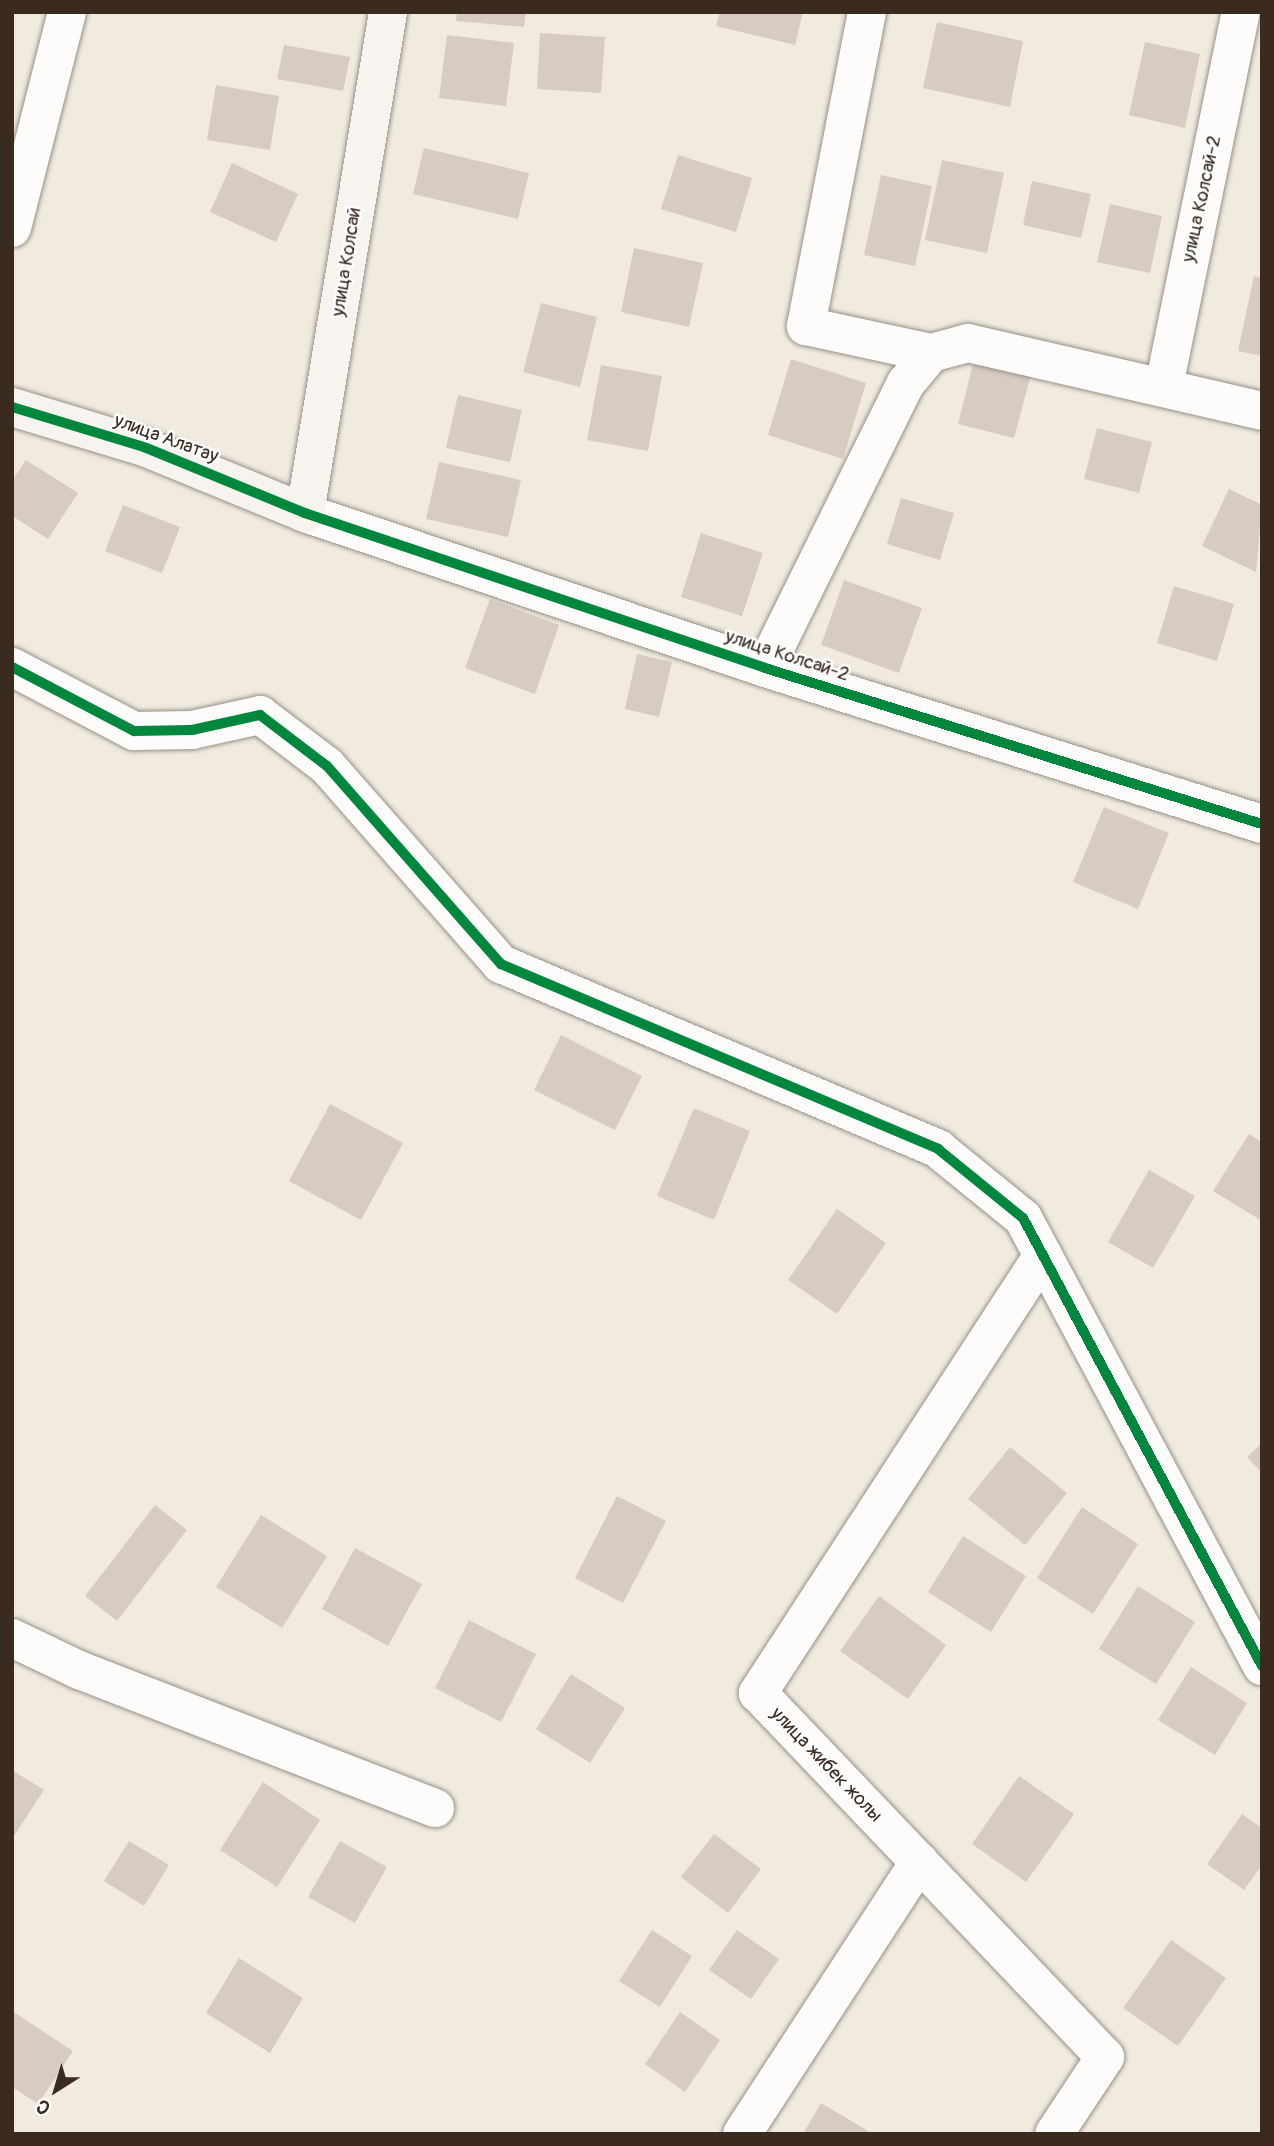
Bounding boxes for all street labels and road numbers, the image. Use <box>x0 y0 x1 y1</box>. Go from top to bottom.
street label: улица Колсай-2 <box>1177 134 1227 264</box>
street label: улица Колсай <box>327 206 367 318</box>
street label: улица Алатау <box>111 410 221 468</box>
street label: улица Колсай-2 <box>722 625 852 687</box>
street label: улица жибек жолы <box>765 1703 887 1827</box>

